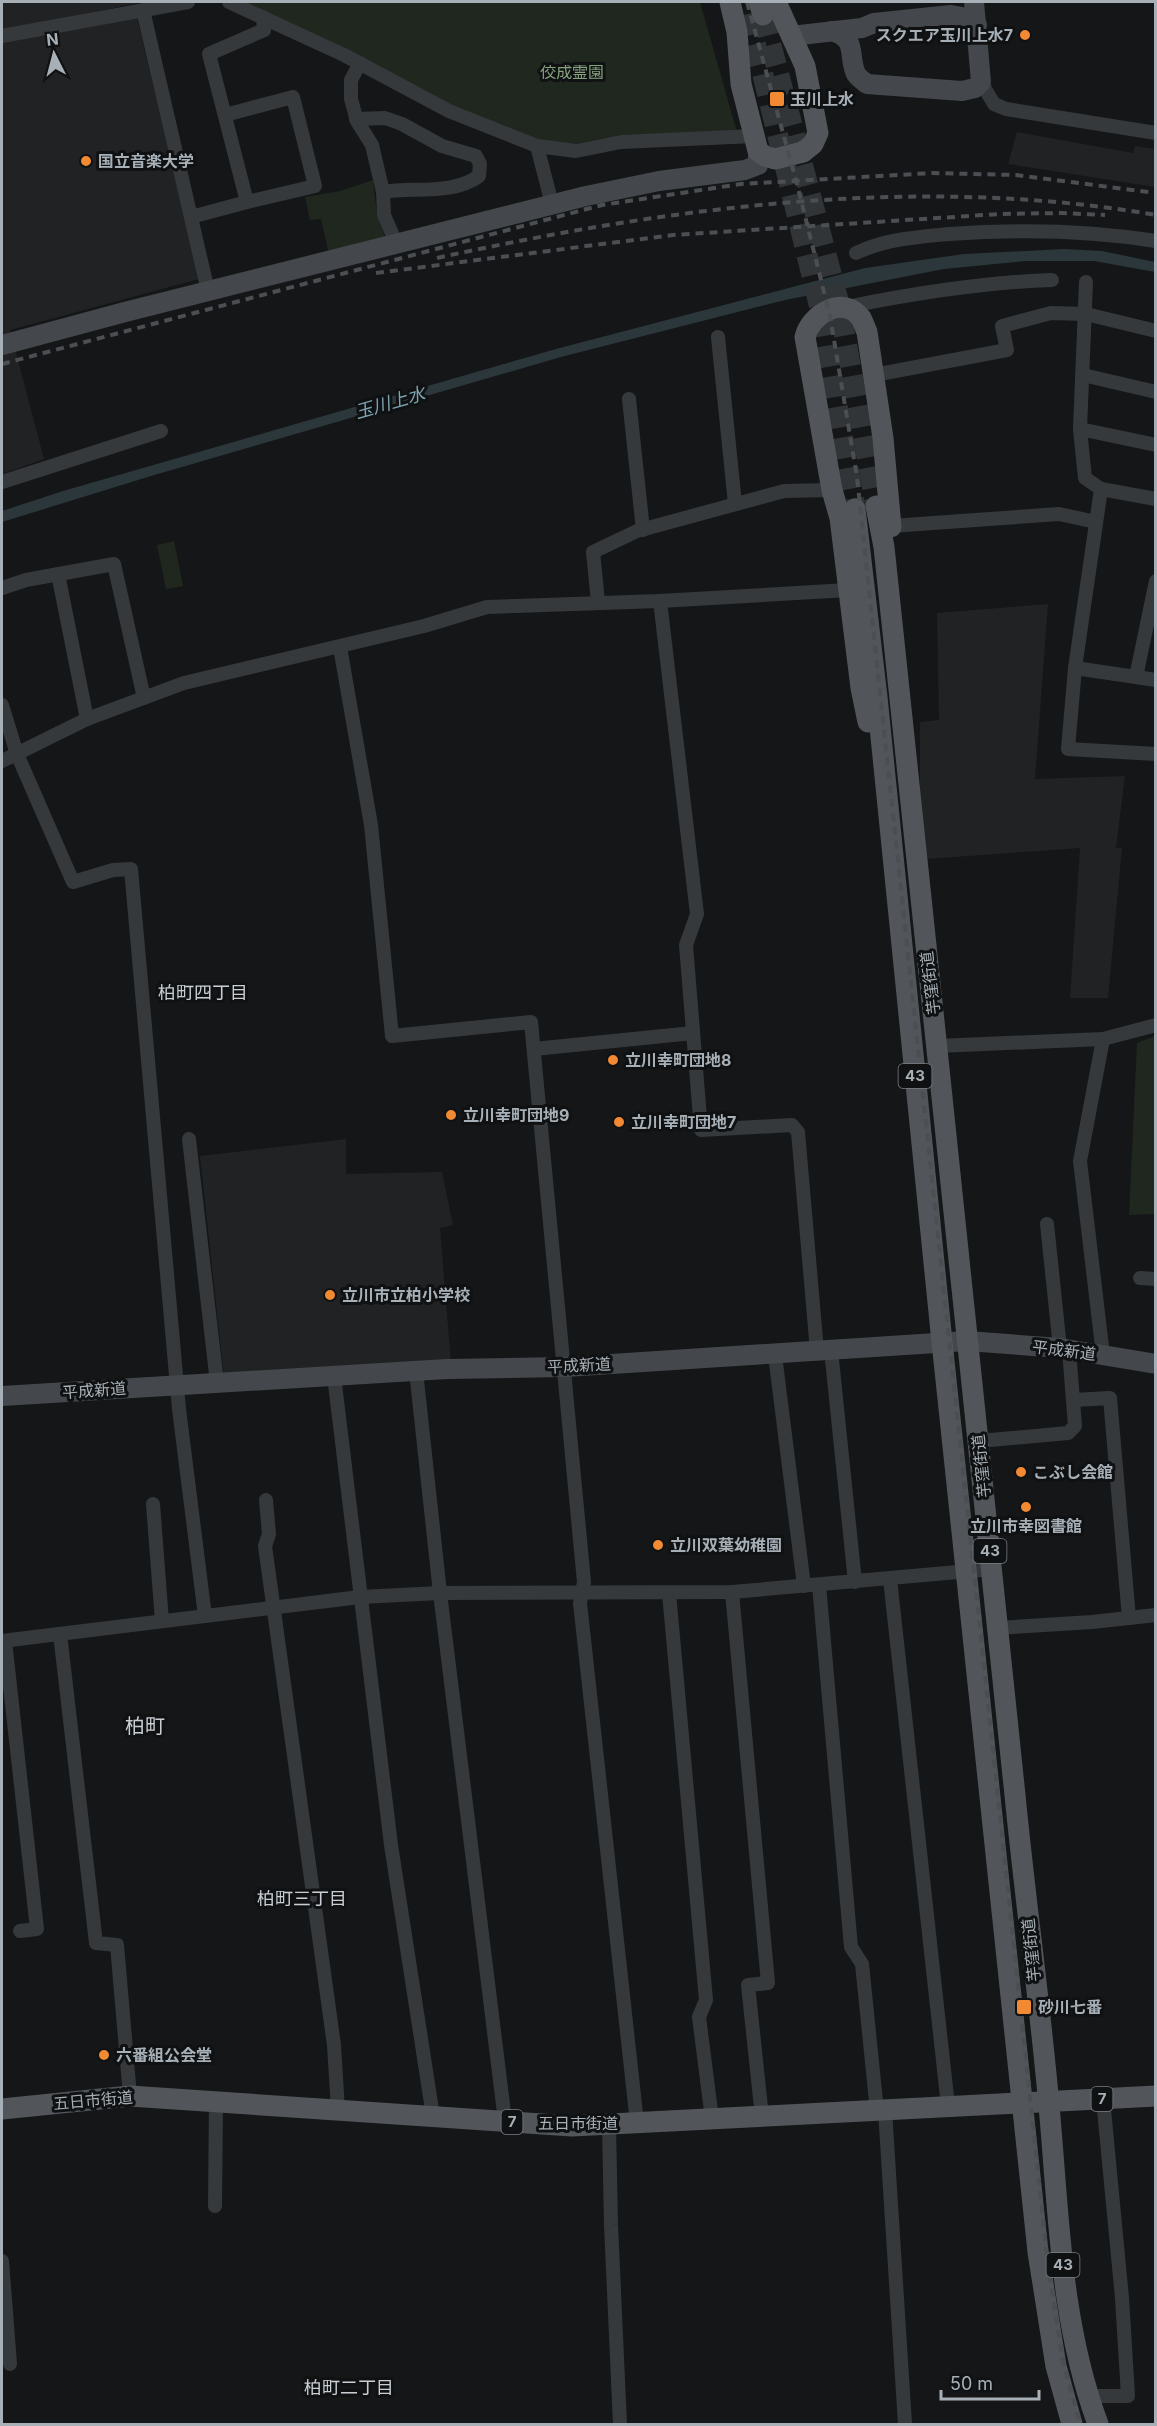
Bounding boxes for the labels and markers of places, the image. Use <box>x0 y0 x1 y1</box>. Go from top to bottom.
place label: スクエア玉川上水7 <box>876 25 1013 45</box>
marker: スクエア玉川上水7 <box>1018 28 1032 42</box>
place label: 玉川上水 <box>790 89 854 109</box>
marker: 玉川上水 <box>768 90 786 108</box>
place label: 国立音楽大学 <box>98 151 194 171</box>
marker: 国立音楽大学 <box>79 154 93 168</box>
place label: 立川幸町団地8 <box>625 1050 731 1070</box>
marker: 立川幸町団地8 <box>606 1053 620 1067</box>
place label: 立川幸町団地9 <box>463 1105 569 1125</box>
marker: 立川幸町団地9 <box>444 1108 458 1122</box>
place label: 立川幸町団地7 <box>631 1112 736 1132</box>
marker: 立川幸町団地7 <box>612 1115 626 1129</box>
place label: 立川市立柏小学校 <box>342 1285 470 1305</box>
marker: 立川市立柏小学校 <box>323 1288 337 1302</box>
place label: こぶし会館 <box>1033 1462 1113 1482</box>
marker: こぶし会館 <box>1014 1465 1028 1479</box>
marker: 立川市幸図書館 <box>1019 1500 1033 1514</box>
place label: 立川市幸図書館 <box>970 1516 1082 1536</box>
place label: 立川双葉幼稚園 <box>670 1535 782 1555</box>
marker: 立川双葉幼稚園 <box>651 1538 665 1552</box>
place label: 砂川七番 <box>1038 1997 1102 2017</box>
marker: 砂川七番 <box>1015 1998 1033 2016</box>
place label: 六番組公会堂 <box>116 2045 212 2065</box>
marker: 六番組公会堂 <box>97 2048 111 2062</box>

